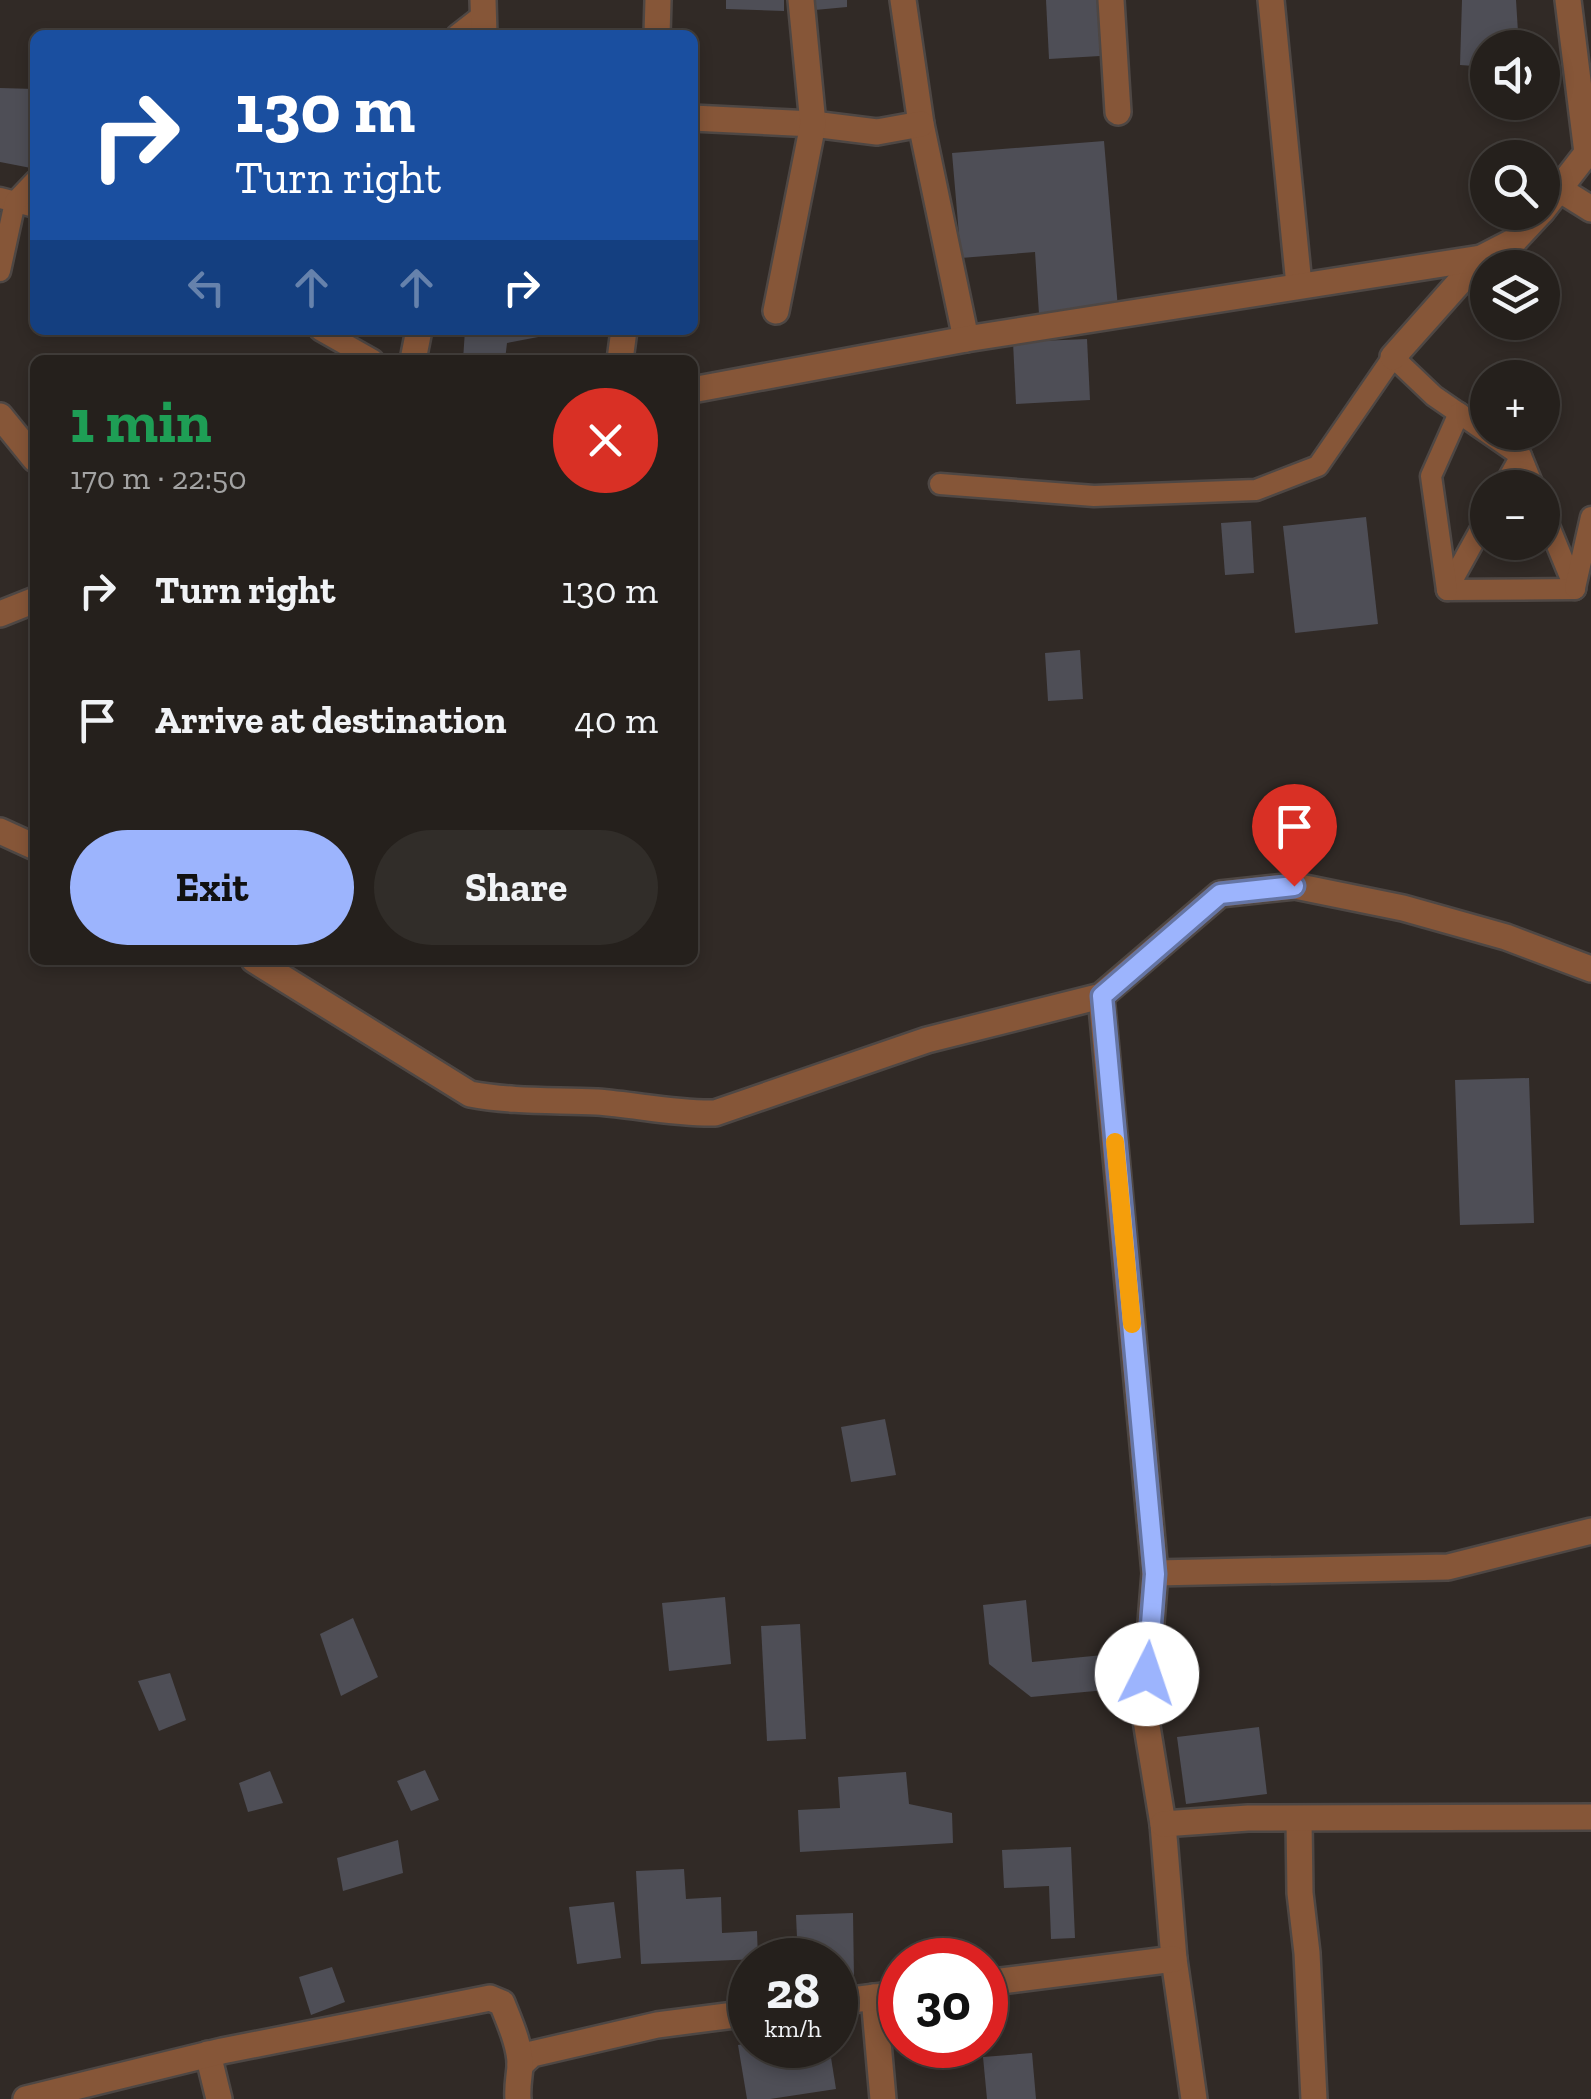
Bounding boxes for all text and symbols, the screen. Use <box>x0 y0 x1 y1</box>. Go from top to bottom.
map controls <box>1470 30 1560 560</box>
button: sound <box>1470 30 1560 120</box>
text: 130 m <box>235 66 415 150</box>
icon: right <box>70 70 200 200</box>
button: search <box>1470 140 1560 230</box>
text: Turn right <box>235 151 441 205</box>
button: layers <box>1470 250 1560 340</box>
icon: left <box>179 260 234 315</box>
icon: ahead <box>284 260 339 315</box>
icon: ahead <box>389 260 444 315</box>
icon: right <box>494 260 549 315</box>
button: + <box>1470 360 1560 450</box>
text: 1 min <box>70 385 212 457</box>
button: close <box>553 388 658 493</box>
text: 170 m · 22:50 <box>70 459 247 497</box>
button: − <box>1470 470 1560 560</box>
icon: right <box>70 563 125 618</box>
text: Turn right <box>155 567 335 613</box>
text: 130 m <box>561 567 658 613</box>
icon: arrive <box>70 693 125 748</box>
text: Arrive at destination <box>155 697 506 743</box>
text: 40 m <box>574 697 658 743</box>
pin <box>1252 784 1337 887</box>
icon: arrive <box>1267 799 1322 854</box>
button: Exit <box>70 830 354 945</box>
button: Share <box>374 830 658 945</box>
position arrow <box>1095 1622 1199 1726</box>
speed limit sign: 30 <box>878 1938 1008 2068</box>
text: 28 <box>766 1961 820 2021</box>
text: km/h <box>764 2013 822 2043</box>

